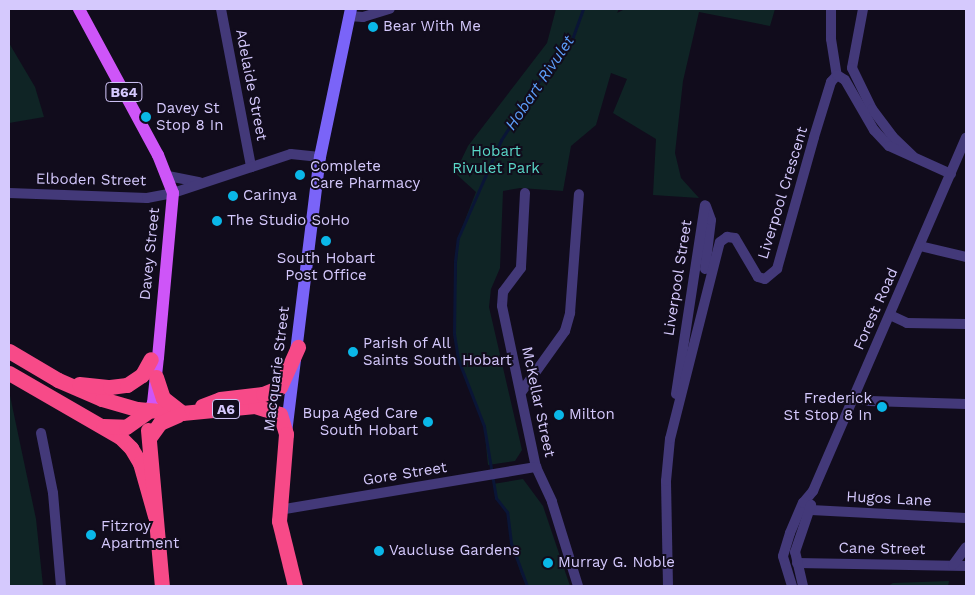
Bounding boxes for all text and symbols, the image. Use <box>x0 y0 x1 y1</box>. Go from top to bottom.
place label: Bear With Me <box>383 18 482 36</box>
marker: Bear With Me <box>367 21 379 33</box>
street label: Adelaide Street <box>231 28 271 142</box>
water label: Hobart Rivulet <box>501 32 579 134</box>
road number: B64 <box>105 80 143 104</box>
place label: Davey St Stop 8 In <box>156 99 223 134</box>
marker: Davey St Stop 8 In <box>140 111 152 123</box>
street label: Liverpool Crescent <box>754 124 812 262</box>
park label: Hobart Rivulet Park <box>452 142 540 177</box>
place label: Complete Care Pharmacy <box>310 157 420 192</box>
marker: Complete Care Pharmacy <box>294 169 306 181</box>
street label: Elboden Street <box>36 170 146 190</box>
place label: Carinya <box>243 187 297 205</box>
marker: Carinya <box>227 190 239 202</box>
street label: Davey Street <box>136 207 164 301</box>
place label: The Studio SoHo <box>227 212 350 230</box>
marker: The Studio SoHo <box>211 215 223 227</box>
street label: Liverpool Street <box>660 218 696 338</box>
marker: South Hobart Post Office <box>320 235 332 247</box>
place label: South Hobart Post Office <box>277 249 375 284</box>
street label: Forest Road <box>850 265 902 353</box>
street label: Macquarie Street <box>260 305 294 433</box>
place label: Parish of All Saints South Hobart <box>363 334 512 369</box>
street label: McKellar Street <box>517 345 559 459</box>
marker: Parish of All Saints South Hobart <box>347 346 359 358</box>
place label: Frederick St Stop 8 In <box>784 389 872 424</box>
road number: A6 <box>211 398 241 420</box>
marker: Frederick St Stop 8 In <box>876 401 888 413</box>
place label: Bupa Aged Care South Hobart <box>302 404 418 439</box>
place label: Milton <box>569 406 615 424</box>
marker: Milton <box>553 409 565 421</box>
marker: Bupa Aged Care South Hobart <box>422 416 434 428</box>
street label: Gore Street <box>362 458 448 490</box>
street label: Hugos Lane <box>846 488 932 510</box>
place label: Fitzroy Apartment <box>101 517 179 552</box>
marker: Fitzroy Apartment <box>85 529 97 541</box>
street label: Cane Street <box>838 539 926 559</box>
place label: Vaucluse Gardens <box>389 542 520 560</box>
marker: Vaucluse Gardens <box>373 545 385 557</box>
place label: Murray G. Noble <box>558 554 675 572</box>
marker: Murray G. Noble <box>542 557 554 569</box>

